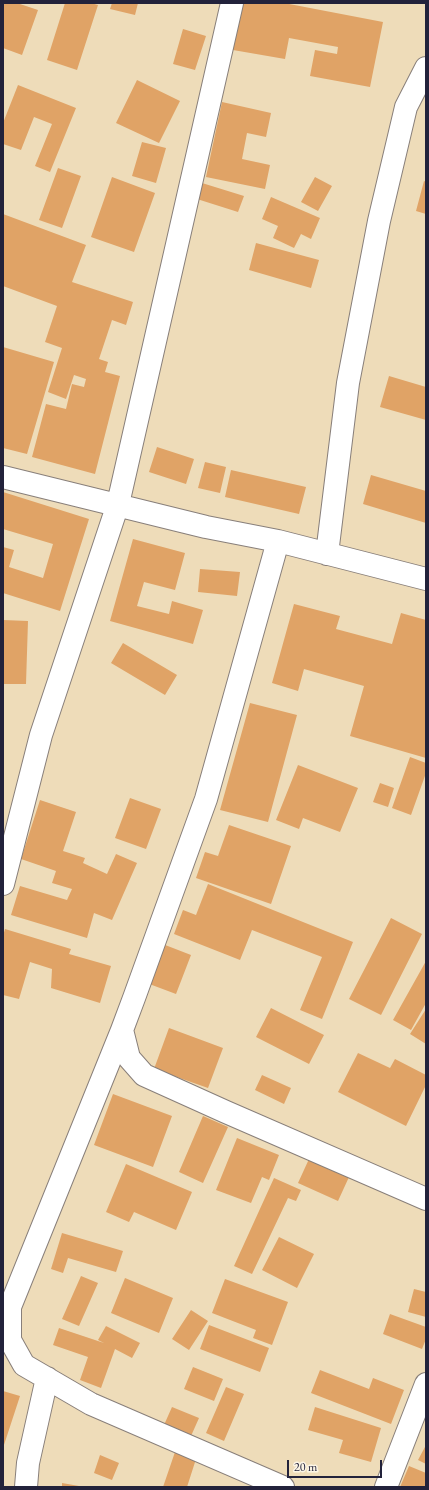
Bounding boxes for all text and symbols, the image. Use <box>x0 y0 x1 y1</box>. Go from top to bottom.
scale bar <box>289 1452 384 1478</box>
text: 20 m <box>294 1459 317 1475</box>

